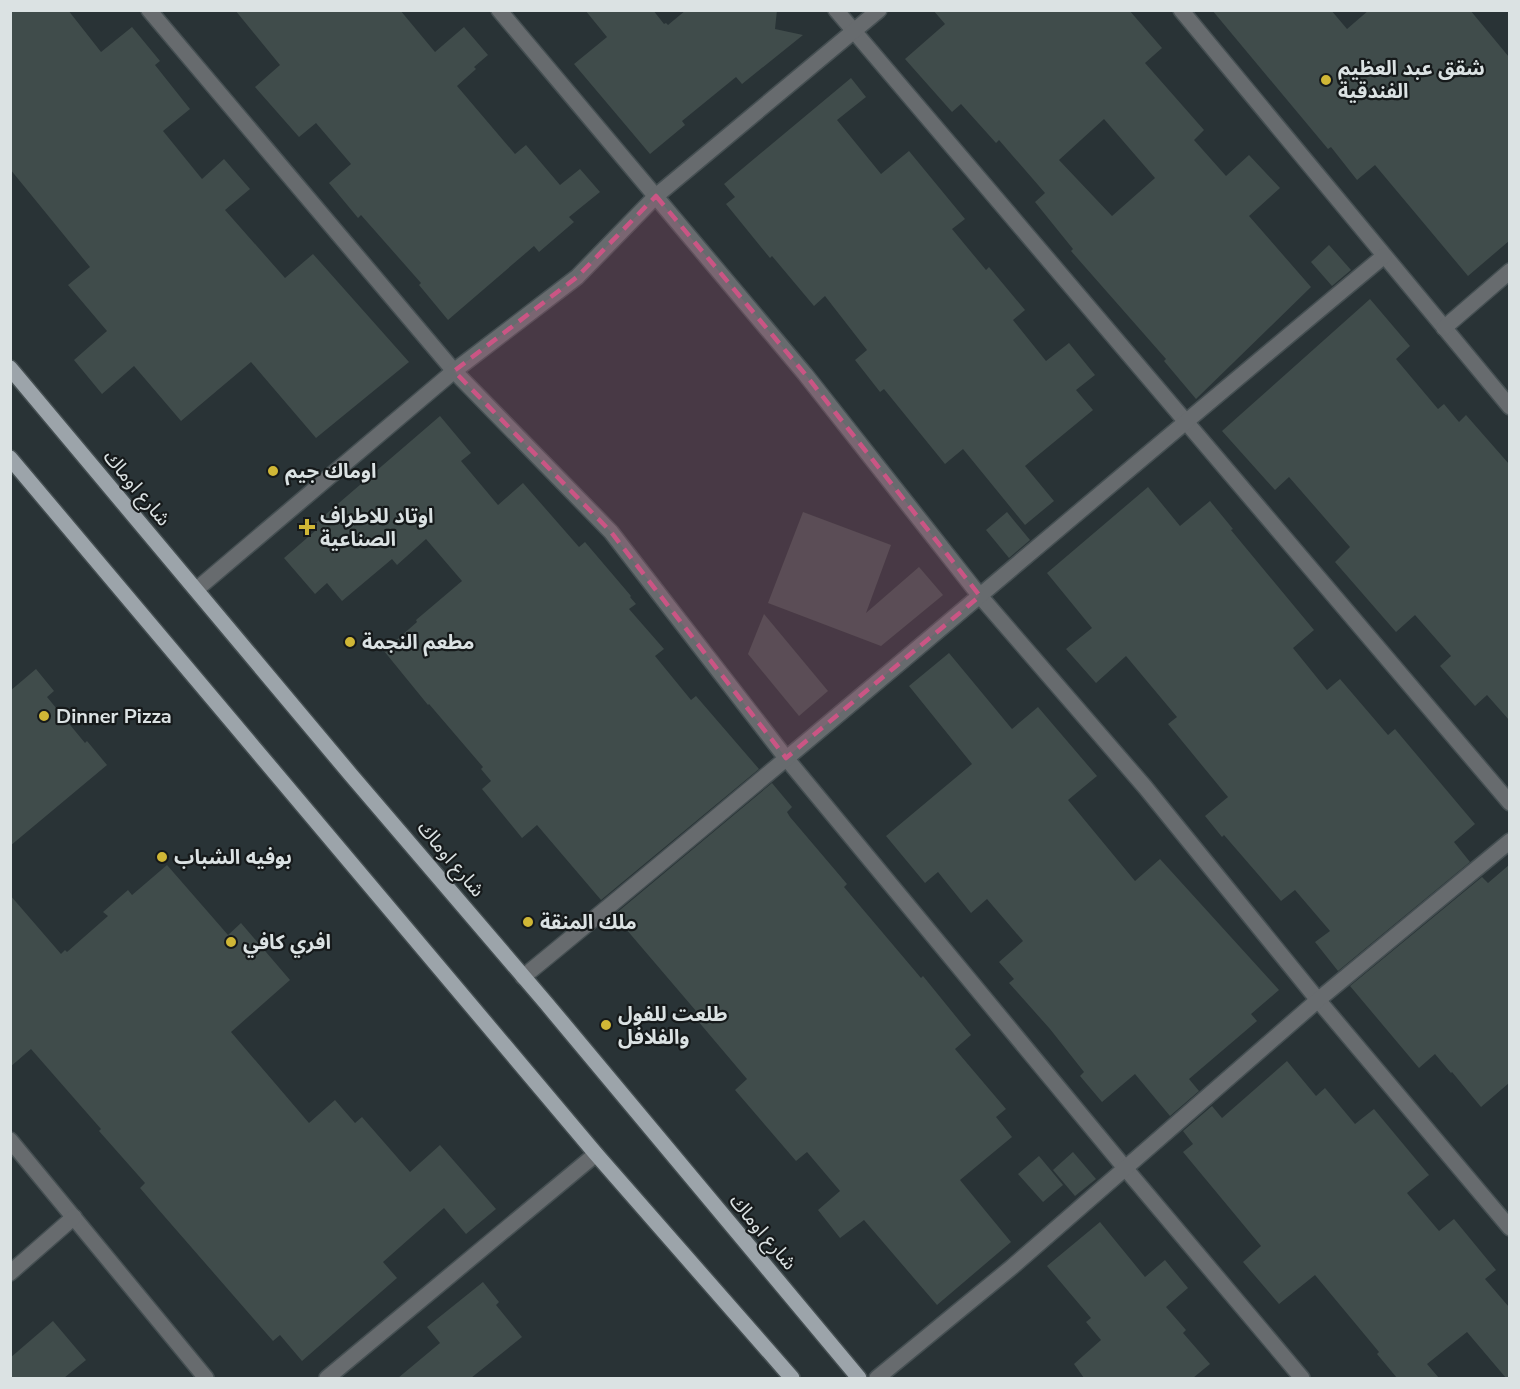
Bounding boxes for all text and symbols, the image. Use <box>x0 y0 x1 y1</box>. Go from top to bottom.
place label: شقق عبد العظيم الفندقية <box>1338 55 1485 105</box>
marker: شقق عبد العظيم الفندقية <box>1319 73 1333 87</box>
street label: شارع اوماك <box>96 444 177 532</box>
place label: اوماك جيم <box>285 458 376 486</box>
marker: اوماك جيم <box>266 464 280 478</box>
place label: اوتاد للاطراف الصناعية <box>320 503 433 553</box>
marker: اوتاد للاطراف الصناعية <box>298 518 316 536</box>
place label: مطعم النجمة <box>362 629 474 657</box>
marker: مطعم النجمة <box>343 635 357 649</box>
place label: Dinner Pizza <box>56 703 172 730</box>
marker: Dinner Pizza <box>37 709 51 723</box>
street label: شارع اوماك <box>410 815 491 903</box>
place label: بوفيه الشباب <box>174 844 292 871</box>
marker: بوفيه الشباب <box>155 850 169 864</box>
place label: ملك المنقة <box>540 909 637 936</box>
marker: ملك المنقة <box>521 915 535 929</box>
place label: افري كافي <box>243 929 331 958</box>
marker: افري كافي <box>224 935 238 949</box>
place label: طلعت للفول والفلافل <box>618 1001 728 1051</box>
marker: طلعت للفول والفلافل <box>599 1018 613 1032</box>
street label: شارع اوماك <box>722 1188 803 1276</box>

